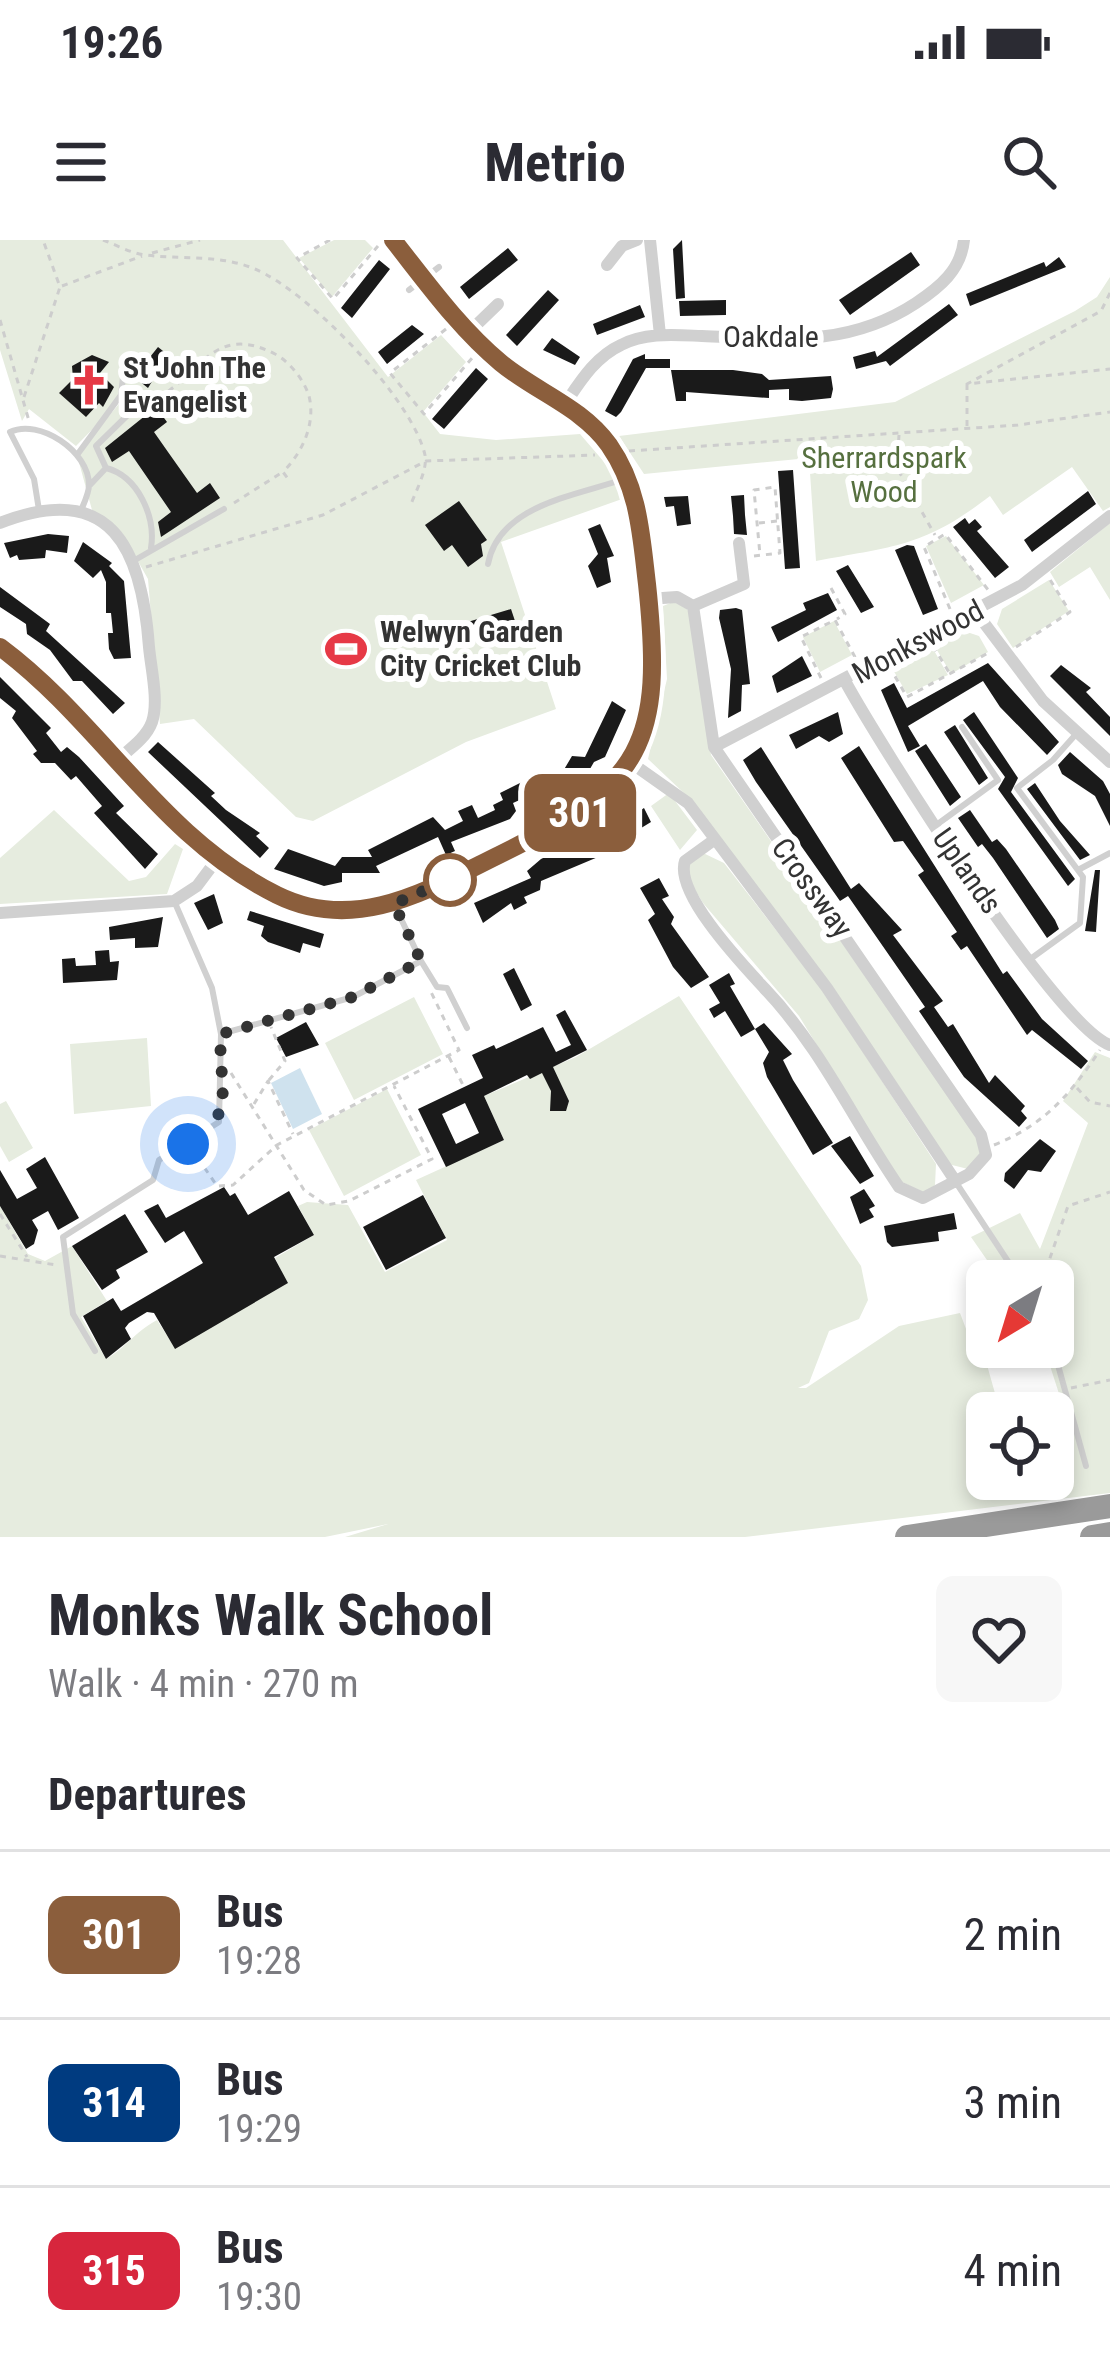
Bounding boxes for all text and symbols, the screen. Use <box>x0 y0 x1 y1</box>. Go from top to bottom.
text: 19:26 <box>60 16 163 69</box>
icon: menu <box>48 129 114 195</box>
icon: search <box>996 129 1062 195</box>
text: Metrio <box>484 131 626 194</box>
street label: Oakdale <box>723 319 819 354</box>
place label: St John The Evangelist <box>123 350 266 419</box>
church icon: St John The Evangelist <box>66 362 112 408</box>
park label: Sherrardspark Wood <box>801 440 967 509</box>
street label: Monkswood <box>846 592 990 691</box>
place label: Welwyn Garden City Cricket Club <box>380 614 581 683</box>
sports icon: Welwyn Garden City Cricket Club <box>323 626 369 672</box>
line badge: 301 <box>511 774 649 852</box>
text: 301 <box>548 788 612 837</box>
street label: Uplands <box>926 821 1009 920</box>
street label: Crossway <box>765 831 860 944</box>
unlabelled marker <box>425 855 475 905</box>
your location <box>158 1114 218 1174</box>
north arrow <box>966 1260 1074 1368</box>
map controls <box>966 1260 1074 1500</box>
button: locate <box>966 1392 1074 1500</box>
button: heart <box>936 1576 1062 1702</box>
text: Monks Walk School <box>48 1582 493 1649</box>
text: Walk · 4 min · 270 m <box>48 1661 359 1707</box>
text: Departures <box>48 1768 247 1821</box>
text: Bus <box>216 1885 284 1938</box>
text: 2 min <box>963 1908 1062 1961</box>
text: 301 <box>82 1910 146 1959</box>
text: 19:28 <box>216 1938 302 1984</box>
text: Bus <box>216 2053 284 2106</box>
text: 3 min <box>963 2076 1062 2129</box>
text: 314 <box>82 2078 146 2127</box>
text: 19:29 <box>216 2106 302 2152</box>
text: Bus <box>216 2221 284 2274</box>
text: 4 min <box>963 2244 1062 2297</box>
text: 315 <box>82 2246 146 2295</box>
text: 19:30 <box>216 2274 302 2320</box>

